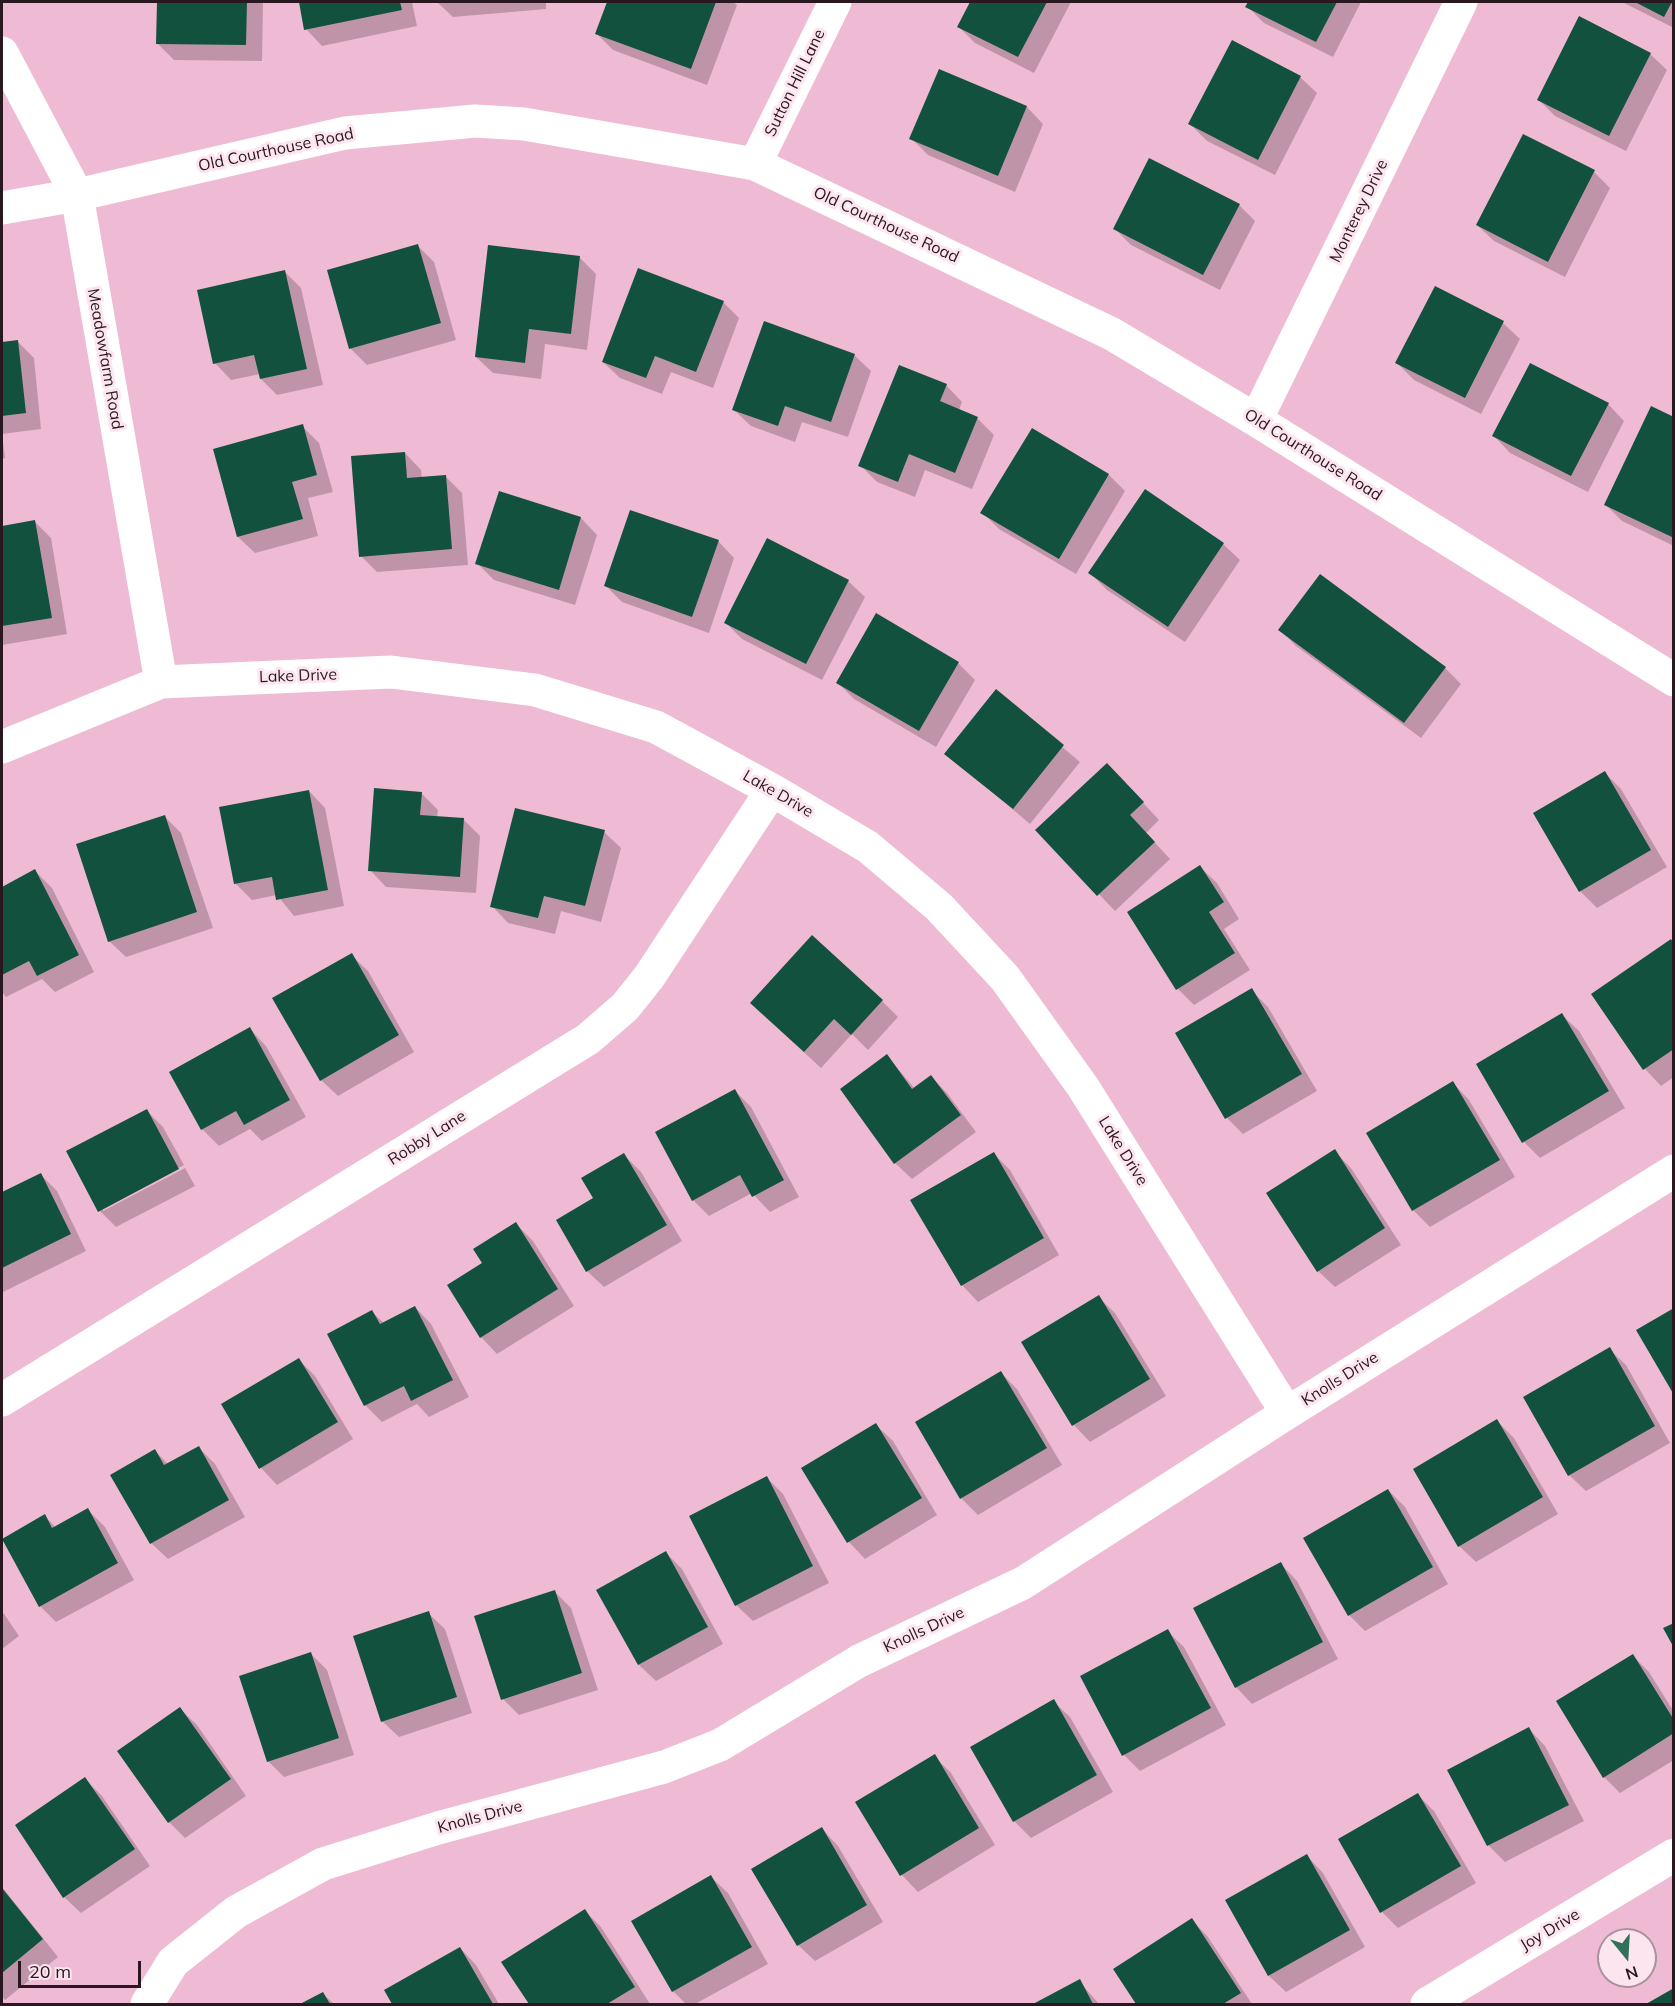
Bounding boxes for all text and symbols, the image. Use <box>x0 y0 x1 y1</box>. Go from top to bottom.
street label: Sutton Hill Lane <box>761 26 829 140</box>
street label: Old Courthouse Road <box>197 124 355 176</box>
street label: Monterey Drive <box>1326 156 1392 266</box>
street label: Old Courthouse Road <box>810 183 962 267</box>
street label: Meadowfarm Road <box>83 287 127 431</box>
street label: Old Courthouse Road <box>1241 405 1385 505</box>
street label: Lake Drive <box>259 665 337 687</box>
street label: Lake Drive <box>739 766 817 822</box>
street label: Robby Lane <box>385 1106 469 1170</box>
street label: Lake Drive <box>1094 1113 1152 1189</box>
street label: Knolls Drive <box>1298 1348 1382 1410</box>
street label: Knolls Drive <box>881 1603 967 1657</box>
street label: Knolls Drive <box>435 1796 525 1838</box>
street label: Joy Drive <box>1517 1905 1583 1955</box>
north arrow <box>1597 1928 1657 1988</box>
scale bar <box>21 1949 144 1987</box>
text: 20 m <box>29 1960 71 1983</box>
text: N <box>1623 1962 1641 1985</box>

